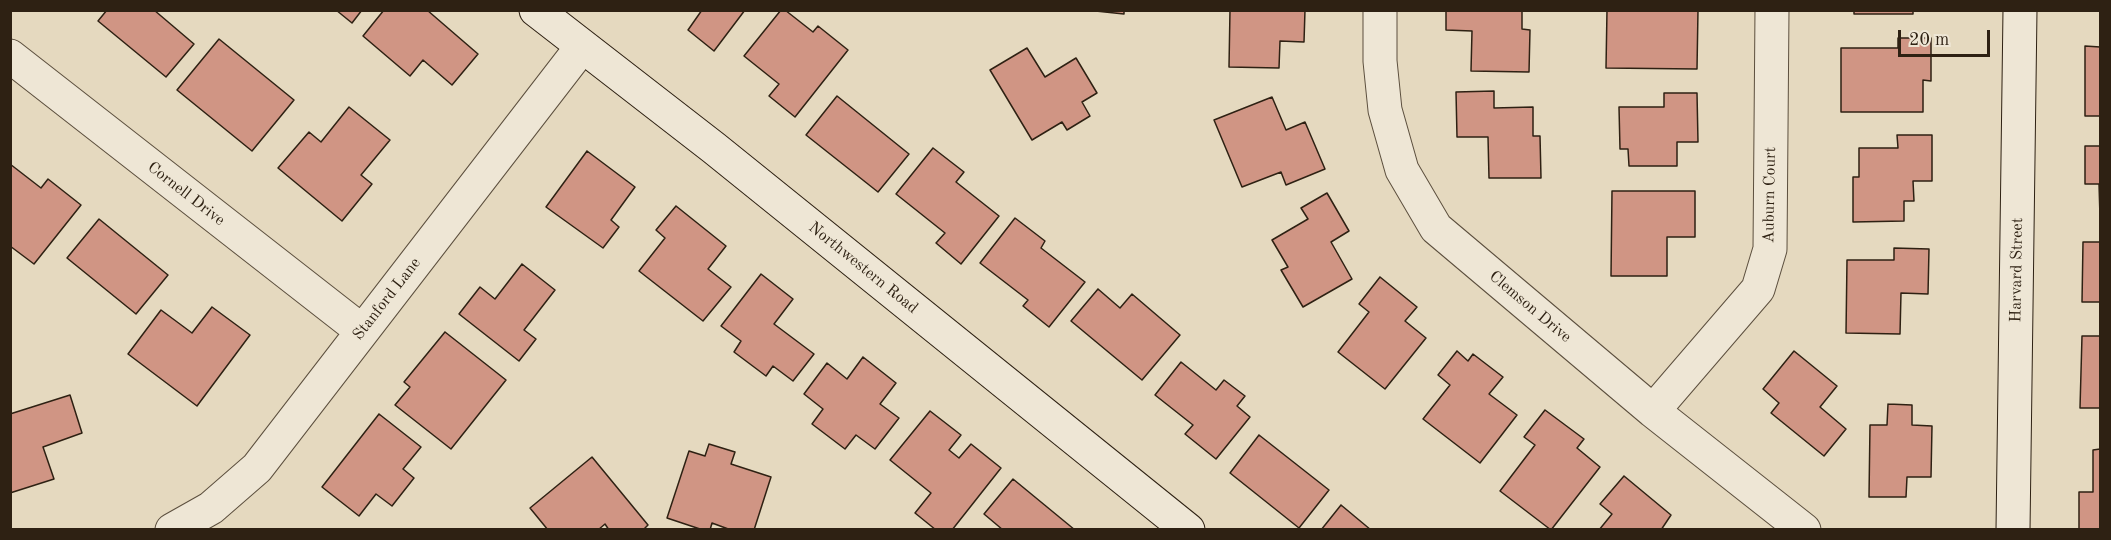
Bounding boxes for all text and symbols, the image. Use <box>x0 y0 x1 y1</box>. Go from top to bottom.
scale bar <box>1901 18 1992 56</box>
text: 20 m <box>1909 31 1949 49</box>
street label: Auburn Court <box>1760 147 1780 243</box>
street label: Cornell Drive <box>144 158 228 230</box>
street label: Harvard Street <box>2006 217 2028 323</box>
street label: Northwestern Road <box>804 218 922 318</box>
street label: Stanford Lane <box>349 254 425 344</box>
street label: Clemson Drive <box>1485 267 1575 347</box>

